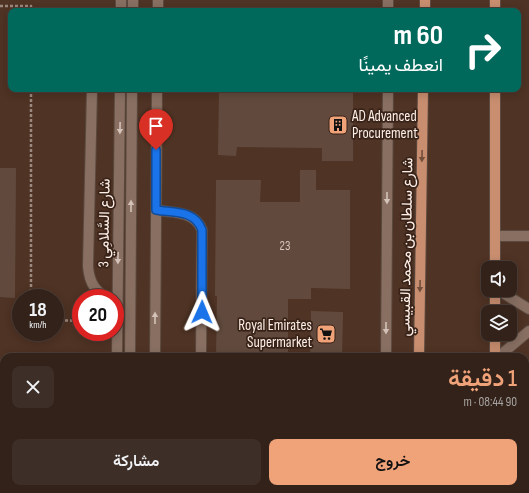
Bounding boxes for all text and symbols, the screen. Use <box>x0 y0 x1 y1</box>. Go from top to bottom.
text: 60 m <box>394 19 443 52</box>
icon: right <box>457 24 509 76</box>
text: انعطف يمينًا <box>358 55 443 76</box>
place label: AD Advanced Procurement <box>351 107 418 143</box>
pin <box>139 109 173 150</box>
building icon: AD Advanced Procurement <box>327 114 349 136</box>
icon: arrive <box>145 115 167 137</box>
one-way arrow <box>116 122 123 134</box>
one-way arrow <box>419 150 426 162</box>
street label: شارع سلطان بن محمد القبيسي <box>395 157 421 337</box>
street label: شارع السَّلامِي 3 <box>94 178 118 268</box>
one-way arrow <box>384 192 390 205</box>
one-way arrow <box>128 199 134 212</box>
house number: 23 <box>280 238 290 254</box>
one-way arrow <box>115 252 121 265</box>
map controls <box>481 261 517 341</box>
button: sound <box>481 261 517 297</box>
one-way arrow <box>417 280 424 292</box>
speed limit sign: 20 <box>72 289 124 341</box>
position arrow <box>181 291 223 333</box>
text: 18 <box>29 298 47 322</box>
button: layers <box>481 305 517 341</box>
one-way arrow <box>152 311 158 324</box>
place label: Royal Emirates Supermarket <box>238 316 312 352</box>
text: km/h <box>29 319 47 331</box>
one-way arrow <box>383 322 389 335</box>
supermarket icon: Royal Emirates Supermarket <box>315 323 337 345</box>
text: 1 دقيقة <box>448 364 517 393</box>
button: close <box>12 366 54 408</box>
text: 90 m · 08:44 <box>463 394 517 410</box>
button: مشاركة <box>12 439 261 485</box>
button: خروج <box>269 439 517 485</box>

